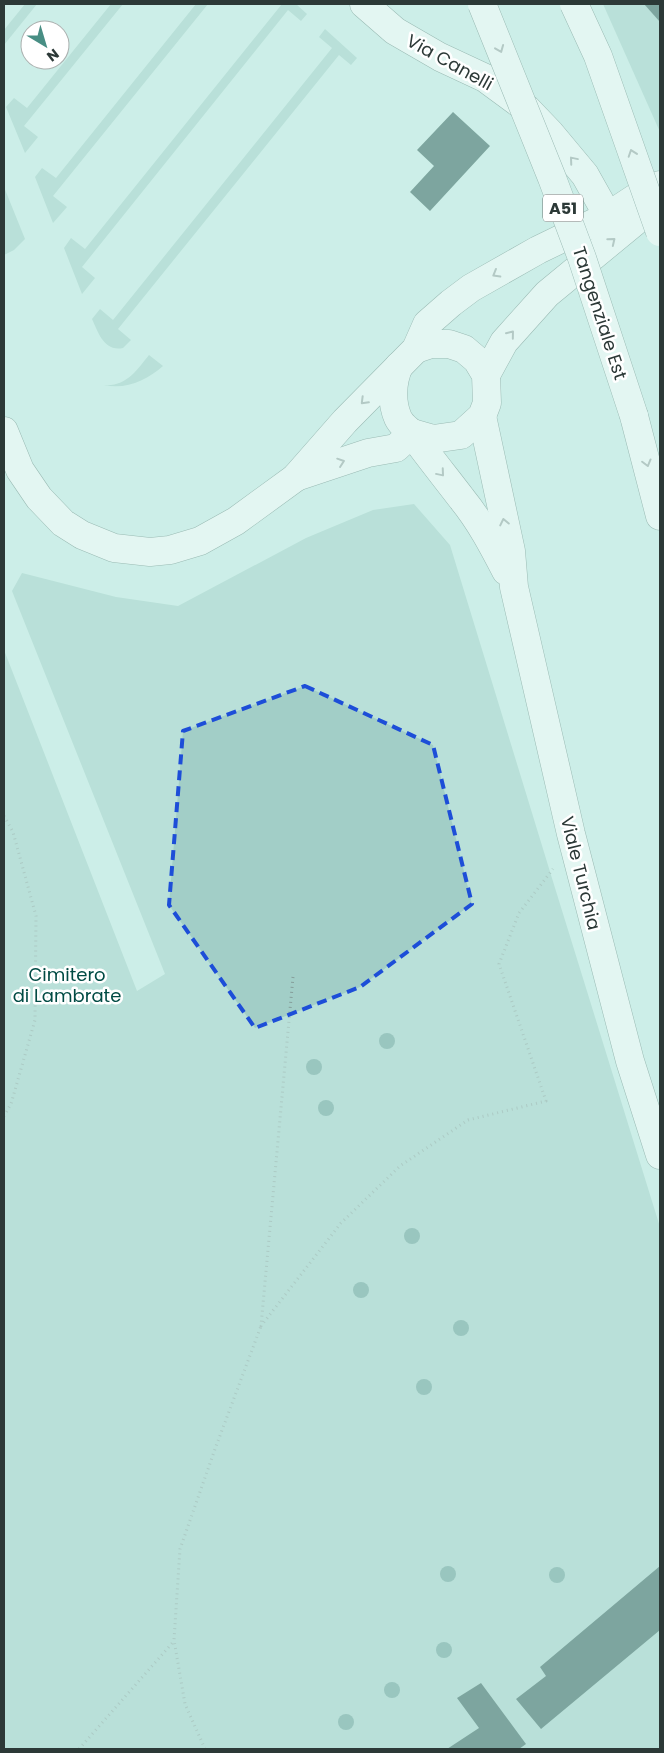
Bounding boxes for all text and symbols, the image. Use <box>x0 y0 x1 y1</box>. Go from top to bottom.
north arrow <box>20 20 70 70</box>
street label: Via Canelli <box>402 28 498 96</box>
text: N <box>43 44 63 66</box>
one-way arrow <box>494 44 504 53</box>
one-way arrow <box>628 150 638 158</box>
one-way arrow <box>570 157 578 166</box>
road number: A51 <box>543 194 583 222</box>
one-way arrow <box>606 238 615 246</box>
street label: Tangenziale Est <box>567 243 633 383</box>
one-way arrow <box>492 268 501 278</box>
one-way arrow <box>506 330 515 339</box>
one-way arrow <box>361 395 370 404</box>
one-way arrow <box>336 458 345 468</box>
one-way arrow <box>641 459 651 467</box>
one-way arrow <box>435 467 444 476</box>
one-way arrow <box>500 517 510 526</box>
street label: Viale Turchia <box>555 814 607 932</box>
park label: Cimitero di Lambrate <box>13 962 121 1008</box>

